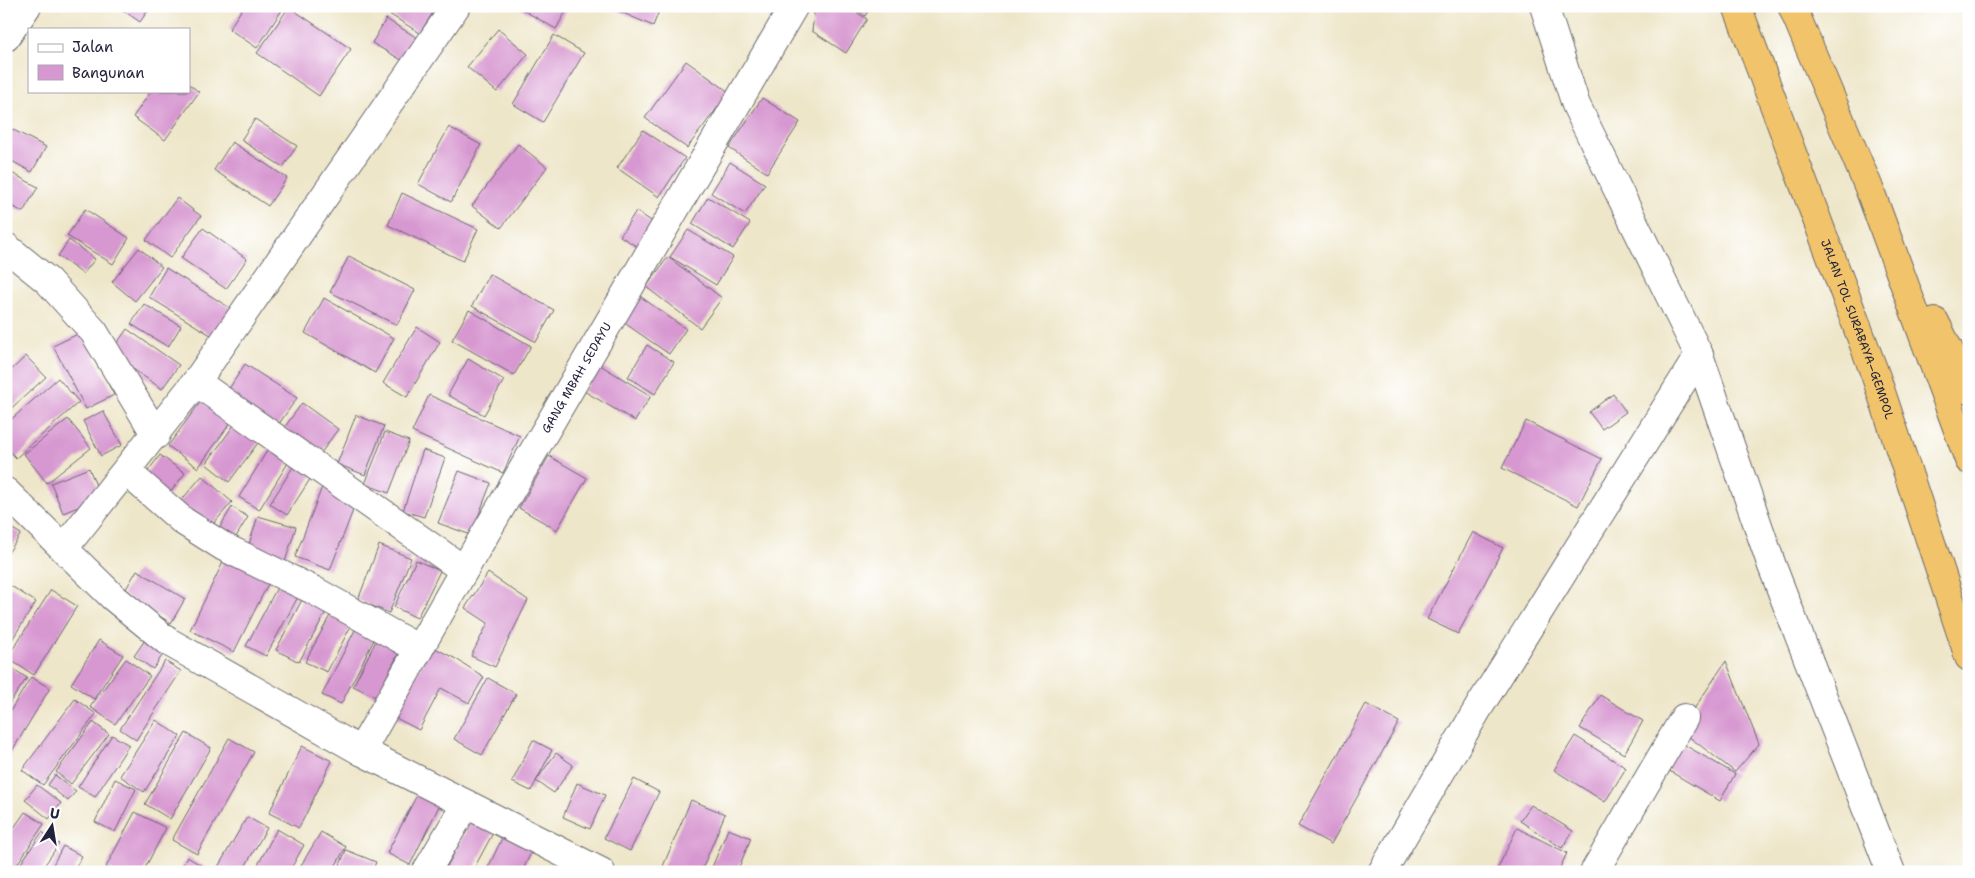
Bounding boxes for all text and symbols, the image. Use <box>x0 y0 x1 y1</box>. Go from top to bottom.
legend <box>28 28 190 92</box>
text: Jalan <box>72 37 113 57</box>
text: Bangunan <box>72 63 144 83</box>
street label: JALAN TOL SURABAYA–GEMPOL <box>1817 237 1898 422</box>
street label: GANG MBAH SEDAYU <box>538 319 615 436</box>
north arrow <box>28 800 78 850</box>
text: U <box>48 803 61 823</box>

